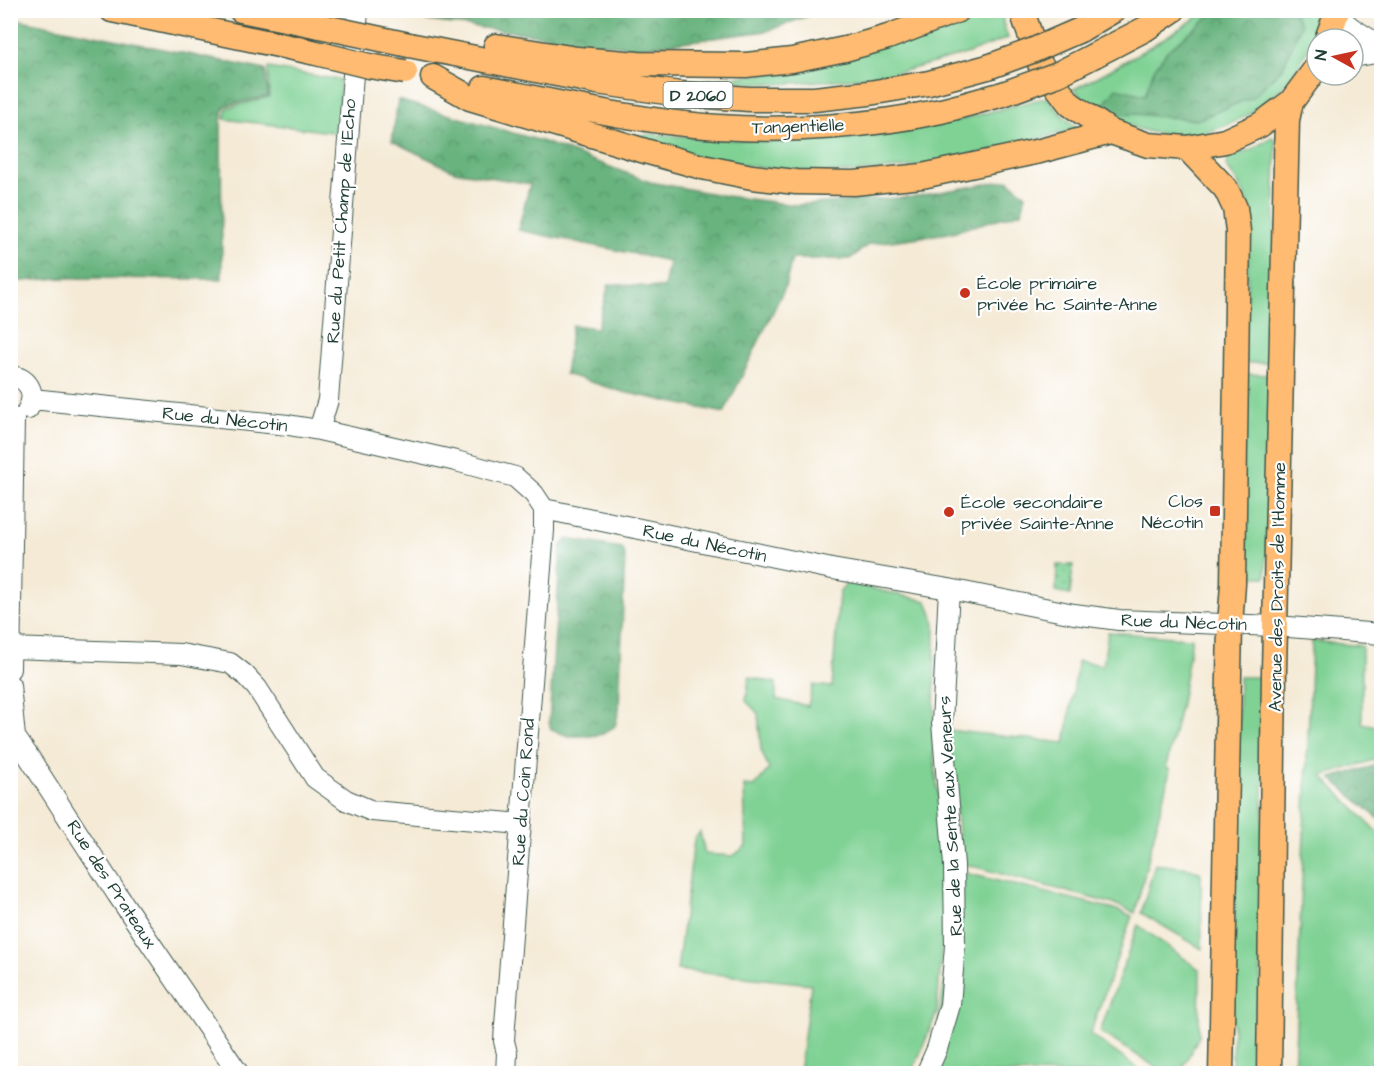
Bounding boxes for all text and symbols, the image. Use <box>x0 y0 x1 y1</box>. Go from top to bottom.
north arrow <box>1305 27 1365 87</box>
text: N <box>1310 49 1333 62</box>
road number: D 2060 <box>664 82 732 108</box>
street label: Rue du Petit Champ de l'Echo <box>320 98 363 344</box>
street label: Tangentielle <box>751 112 845 142</box>
place label: École primaire privée hc Sainte-Anne <box>977 271 1158 317</box>
marker: École primaire privée hc Sainte-Anne <box>958 286 972 300</box>
street label: Rue du Nécotin <box>161 400 289 439</box>
street label: Avenue des Droits de l'Homme <box>1263 462 1292 712</box>
place label: Clos Nécotin <box>1141 489 1203 535</box>
place label: École secondaire privée Sainte-Anne <box>961 490 1114 536</box>
marker: Clos Nécotin <box>1208 504 1222 518</box>
marker: École secondaire privée Sainte-Anne <box>942 505 956 519</box>
street label: Rue du Nécotin <box>641 518 769 569</box>
street label: Rue du Nécotin <box>1121 608 1247 637</box>
street label: Rue de la Sente aux Veneurs <box>932 695 969 937</box>
street label: Rue du Coin Rond <box>506 718 541 866</box>
street label: Rue des Prateaux <box>61 815 163 954</box>

